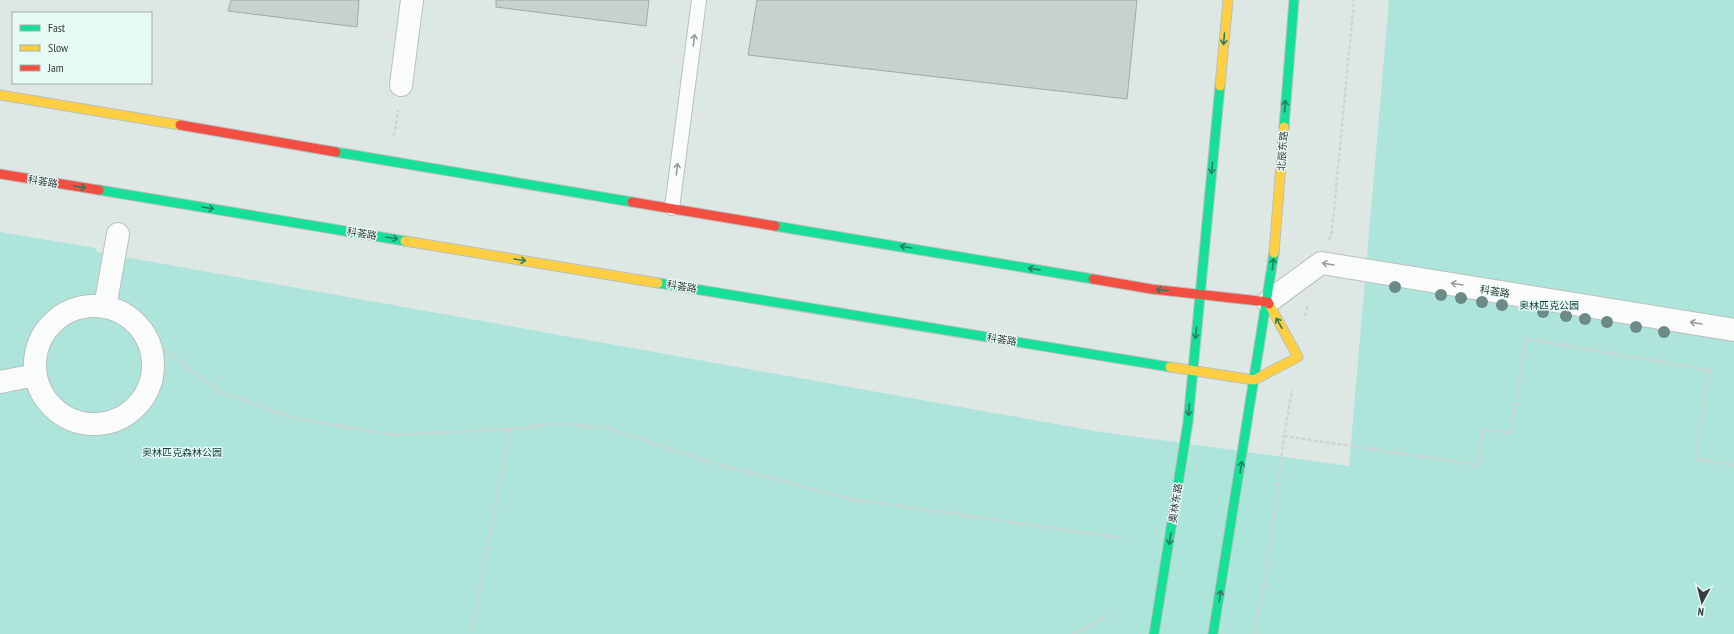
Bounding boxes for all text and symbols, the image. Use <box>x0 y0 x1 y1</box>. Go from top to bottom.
legend <box>12 12 152 84</box>
text: Fast <box>48 20 66 35</box>
one-way arrow <box>1221 32 1228 45</box>
one-way arrow <box>690 34 697 47</box>
text: Slow <box>48 40 69 55</box>
text: Jam <box>47 60 64 75</box>
one-way arrow <box>1282 100 1289 113</box>
street label: 北辰东路 <box>1275 131 1290 171</box>
one-way arrow <box>1209 161 1216 174</box>
one-way arrow <box>673 163 681 176</box>
street label: 科荟路 <box>27 173 59 190</box>
one-way arrow <box>73 183 86 191</box>
one-way arrow <box>201 204 214 212</box>
street label: 科荟路 <box>346 225 378 242</box>
one-way arrow <box>385 234 398 242</box>
one-way arrow <box>899 243 912 251</box>
one-way arrow <box>513 256 526 264</box>
one-way arrow <box>1269 258 1277 271</box>
one-way arrow <box>1322 260 1335 268</box>
one-way arrow <box>1028 265 1041 273</box>
street label: 科荟路 <box>666 278 698 295</box>
one-way arrow <box>1451 280 1464 288</box>
street label: 科荟路 <box>1479 283 1511 300</box>
one-way arrow <box>1156 286 1169 294</box>
park label: 奥林匹克公园 <box>1519 299 1579 312</box>
one-way arrow <box>1275 317 1282 329</box>
one-way arrow <box>1690 319 1703 327</box>
one-way arrow <box>1193 326 1200 339</box>
street label: 科荟路 <box>986 331 1018 348</box>
one-way arrow <box>1185 403 1193 416</box>
park label: 奥林匹克森林公园 <box>142 446 222 459</box>
one-way arrow <box>1237 461 1245 474</box>
street label: 奥林东路 <box>1166 482 1185 524</box>
one-way arrow <box>1166 532 1174 545</box>
north arrow <box>1682 582 1722 622</box>
one-way arrow <box>1216 590 1224 603</box>
text: N <box>1697 605 1705 619</box>

